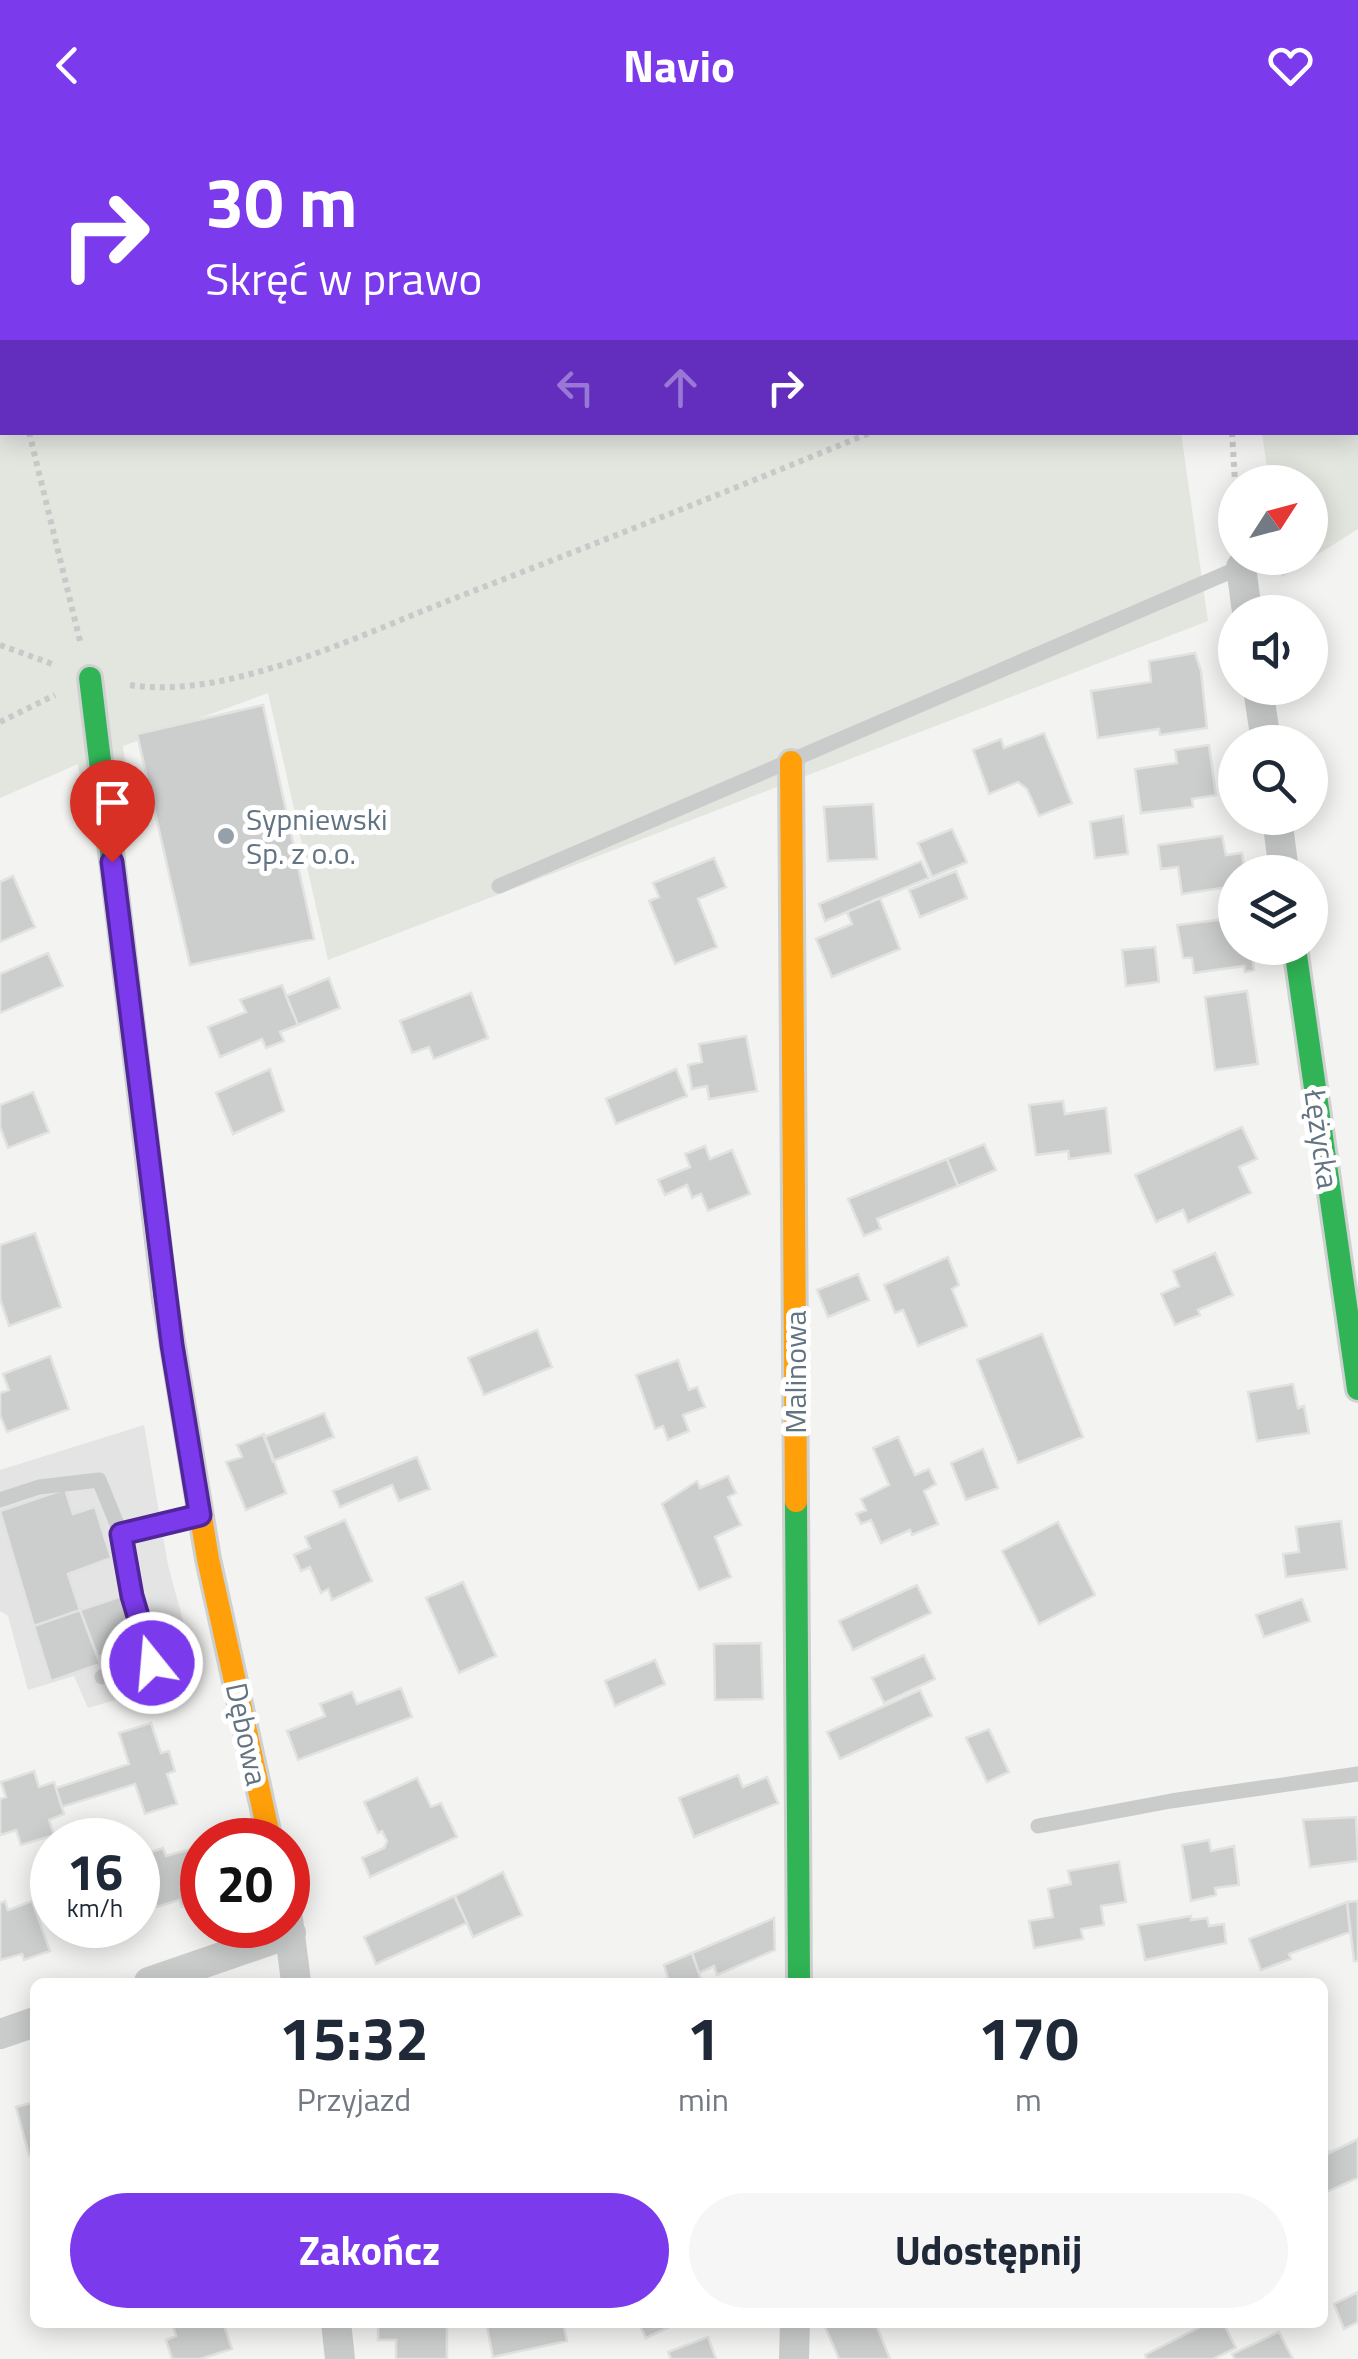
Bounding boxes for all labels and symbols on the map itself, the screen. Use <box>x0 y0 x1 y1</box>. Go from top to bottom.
north arrow <box>1218 465 1328 575</box>
pin <box>70 760 155 863</box>
place label: Sypniewski Sp. z o.o. <box>246 796 388 876</box>
marker: Sypniewski Sp. z o.o. <box>215 825 237 847</box>
street label: Łężycka <box>1292 1085 1352 1192</box>
street label: Malinowa <box>772 1310 818 1434</box>
position arrow <box>100 1611 204 1715</box>
street label: Dębowa <box>214 1678 280 1790</box>
speed limit sign: 20 <box>180 1818 310 1948</box>

